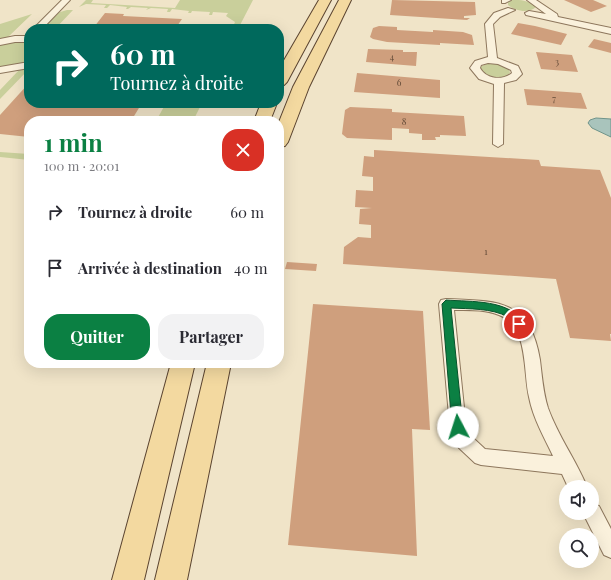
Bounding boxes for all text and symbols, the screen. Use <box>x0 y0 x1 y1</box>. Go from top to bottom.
text: 60 m <box>110 35 176 72</box>
icon: right <box>44 40 96 92</box>
house number: 4 <box>390 50 395 62</box>
house number: 3 <box>555 55 559 67</box>
text: Tournez à droite <box>110 71 244 95</box>
house number: 6 <box>397 76 402 88</box>
house number: 7 <box>552 92 556 104</box>
house number: 8 <box>402 115 407 127</box>
text: 1 min <box>44 126 103 158</box>
button: close <box>222 129 264 171</box>
text: 100 m · 20:01 <box>44 157 119 174</box>
icon: right <box>44 201 66 223</box>
text: Tournez à droite <box>78 202 192 222</box>
text: 60 m <box>230 202 264 222</box>
house number: 1 <box>484 245 488 257</box>
icon: arrive <box>44 257 66 279</box>
text: Arrivée à destination <box>78 258 222 278</box>
text: 40 m <box>234 258 268 278</box>
pin <box>502 307 536 341</box>
icon: arrive <box>508 313 530 335</box>
button: Quitter <box>44 314 150 360</box>
button: Partager <box>158 314 264 360</box>
position arrow <box>437 406 479 448</box>
map controls <box>559 480 599 568</box>
button: sound <box>559 480 599 520</box>
button: search <box>559 528 599 568</box>

